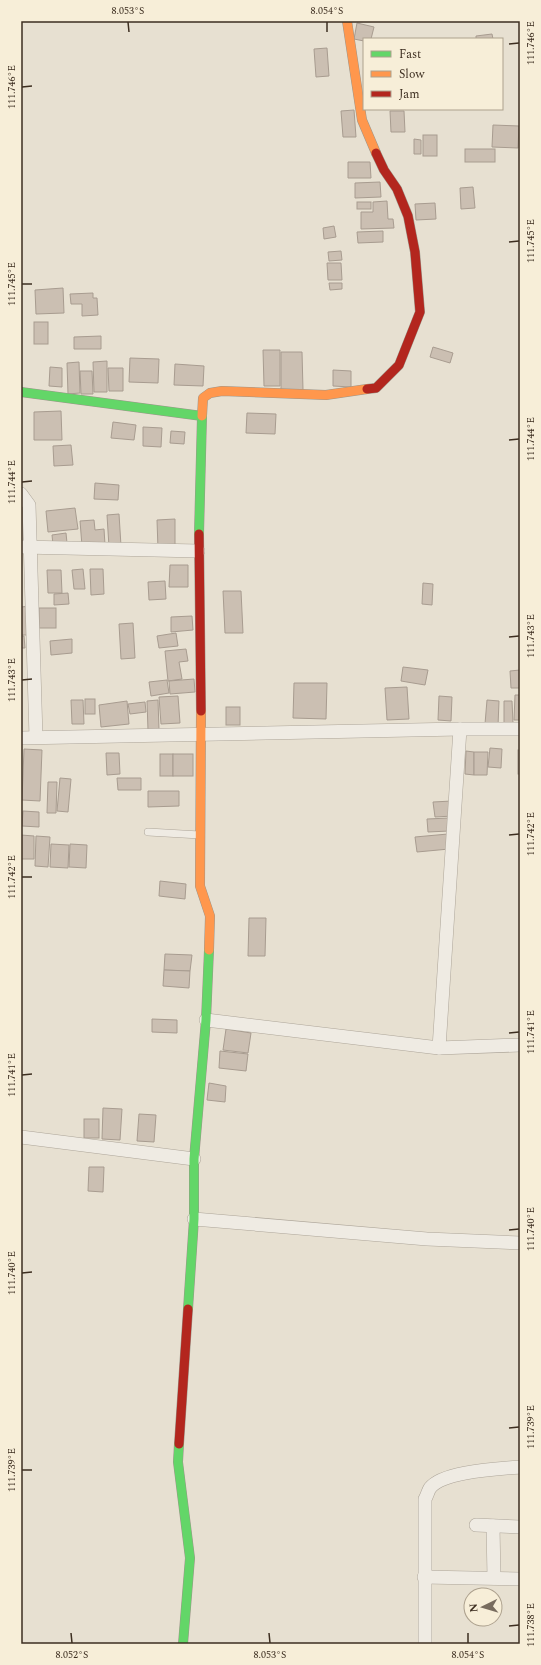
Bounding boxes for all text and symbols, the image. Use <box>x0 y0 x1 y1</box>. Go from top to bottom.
text: 8.053°S <box>112 3 144 19</box>
text: 8.054°S <box>311 3 343 19</box>
text: 111.746°E <box>523 21 539 65</box>
legend <box>363 38 503 110</box>
text: Fast <box>399 45 421 64</box>
text: 111.746°E <box>4 65 20 109</box>
text: Slow <box>399 65 425 84</box>
text: Jam <box>399 85 420 104</box>
text: 111.745°E <box>523 219 539 263</box>
text: 111.745°E <box>4 262 20 306</box>
text: 111.744°E <box>523 417 539 461</box>
text: 111.744°E <box>4 460 20 504</box>
text: 111.743°E <box>523 614 539 658</box>
text: 111.743°E <box>4 658 20 702</box>
text: 111.742°E <box>523 812 539 856</box>
text: 111.742°E <box>4 855 20 899</box>
text: 111.741°E <box>523 1010 539 1054</box>
text: 111.741°E <box>4 1053 20 1097</box>
text: 111.740°E <box>523 1207 539 1251</box>
text: 111.740°E <box>4 1251 20 1295</box>
text: 111.739°E <box>523 1405 539 1449</box>
text: 111.739°E <box>4 1448 20 1492</box>
north arrow <box>463 1587 503 1627</box>
text: N <box>465 1603 482 1613</box>
text: 111.738°E <box>523 1603 539 1647</box>
text: 8.052°S <box>56 1647 88 1663</box>
text: 8.053°S <box>254 1647 286 1663</box>
text: 8.054°S <box>452 1647 484 1663</box>

